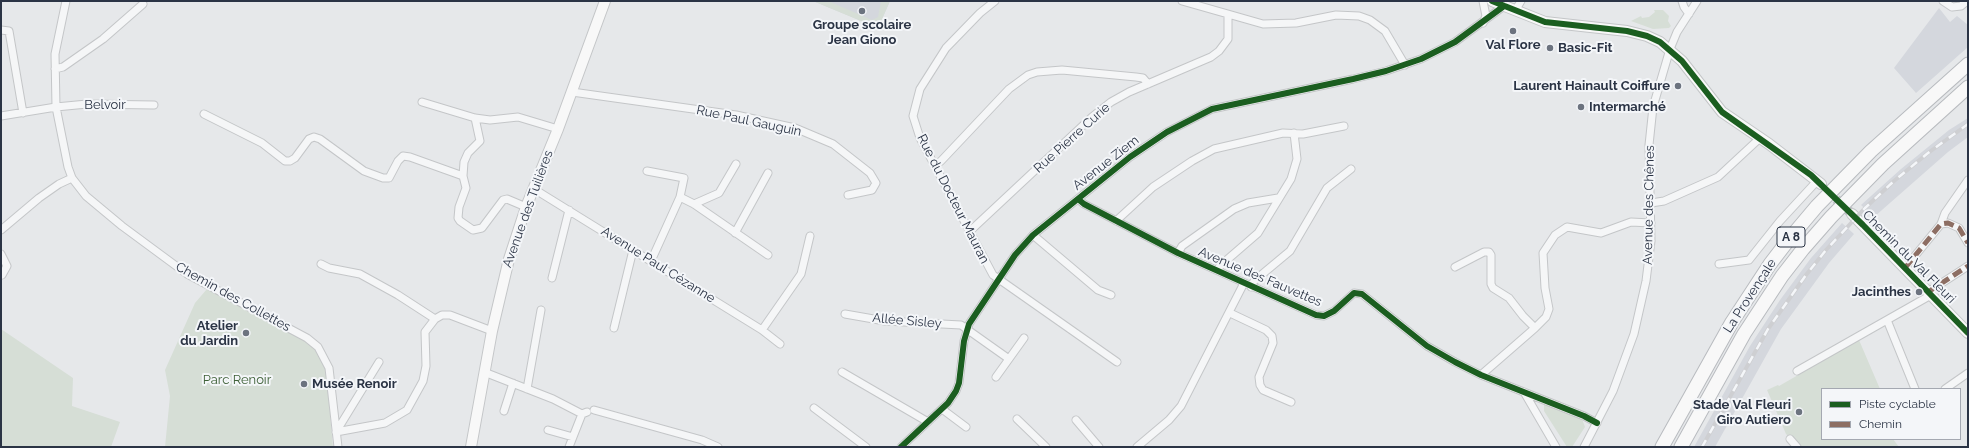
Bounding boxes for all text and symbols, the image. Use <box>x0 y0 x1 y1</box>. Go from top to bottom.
marker: Groupe scolaire Jean Giono <box>857 6 867 16</box>
place label: Groupe scolaire Jean Giono <box>813 17 911 48</box>
marker: Val Flore <box>1508 26 1518 36</box>
place label: Val Flore <box>1486 37 1540 53</box>
place label: Basic-Fit <box>1558 40 1613 56</box>
marker: Basic-Fit <box>1545 43 1555 53</box>
place label: Laurent Hainault Coiffure <box>1513 78 1670 94</box>
marker: Laurent Hainault Coiffure <box>1673 81 1683 91</box>
street label: Belvoir <box>84 97 126 113</box>
place label: Intermarché <box>1589 99 1666 115</box>
street label: Rue Pierre Curie <box>1031 100 1113 176</box>
street label: Rue Paul Gauguin <box>695 102 803 140</box>
marker: Intermarché <box>1576 102 1586 112</box>
street label: Rue du Docteur Mauran <box>914 132 992 266</box>
street label: Avenue Ziem <box>1070 132 1142 194</box>
street label: Avenue des Chênes <box>1640 145 1658 265</box>
street label: Avenue des Tuilières <box>499 148 557 270</box>
street label: Chemin du Val Fleuri <box>1859 207 1959 307</box>
street label: Avenue Paul Cézanne <box>598 224 718 306</box>
road number: A 8 <box>1777 227 1805 247</box>
street label: Avenue des Fauvettes <box>1196 244 1324 310</box>
street label: La Provençale <box>1720 256 1780 336</box>
street label: Chemin des Collettes <box>173 259 293 335</box>
place label: Jacinthes <box>1852 284 1911 300</box>
marker: Jacinthes <box>1914 287 1924 297</box>
street label: Allée Sisley <box>872 310 942 332</box>
place label: Atelier du Jardin <box>180 318 238 349</box>
marker: Atelier du Jardin <box>241 328 251 338</box>
park label: Parc Renoir <box>203 372 271 388</box>
place label: Musée Renoir <box>312 376 397 392</box>
marker: Musée Renoir <box>299 379 309 389</box>
legend <box>1821 388 1961 440</box>
place label: Stade Val Fleuri Giro Autiero <box>1693 397 1791 428</box>
text: Piste cyclable <box>1859 397 1936 411</box>
marker: Stade Val Fleuri Giro Autiero <box>1794 407 1804 417</box>
text: Chemin <box>1859 417 1902 431</box>

